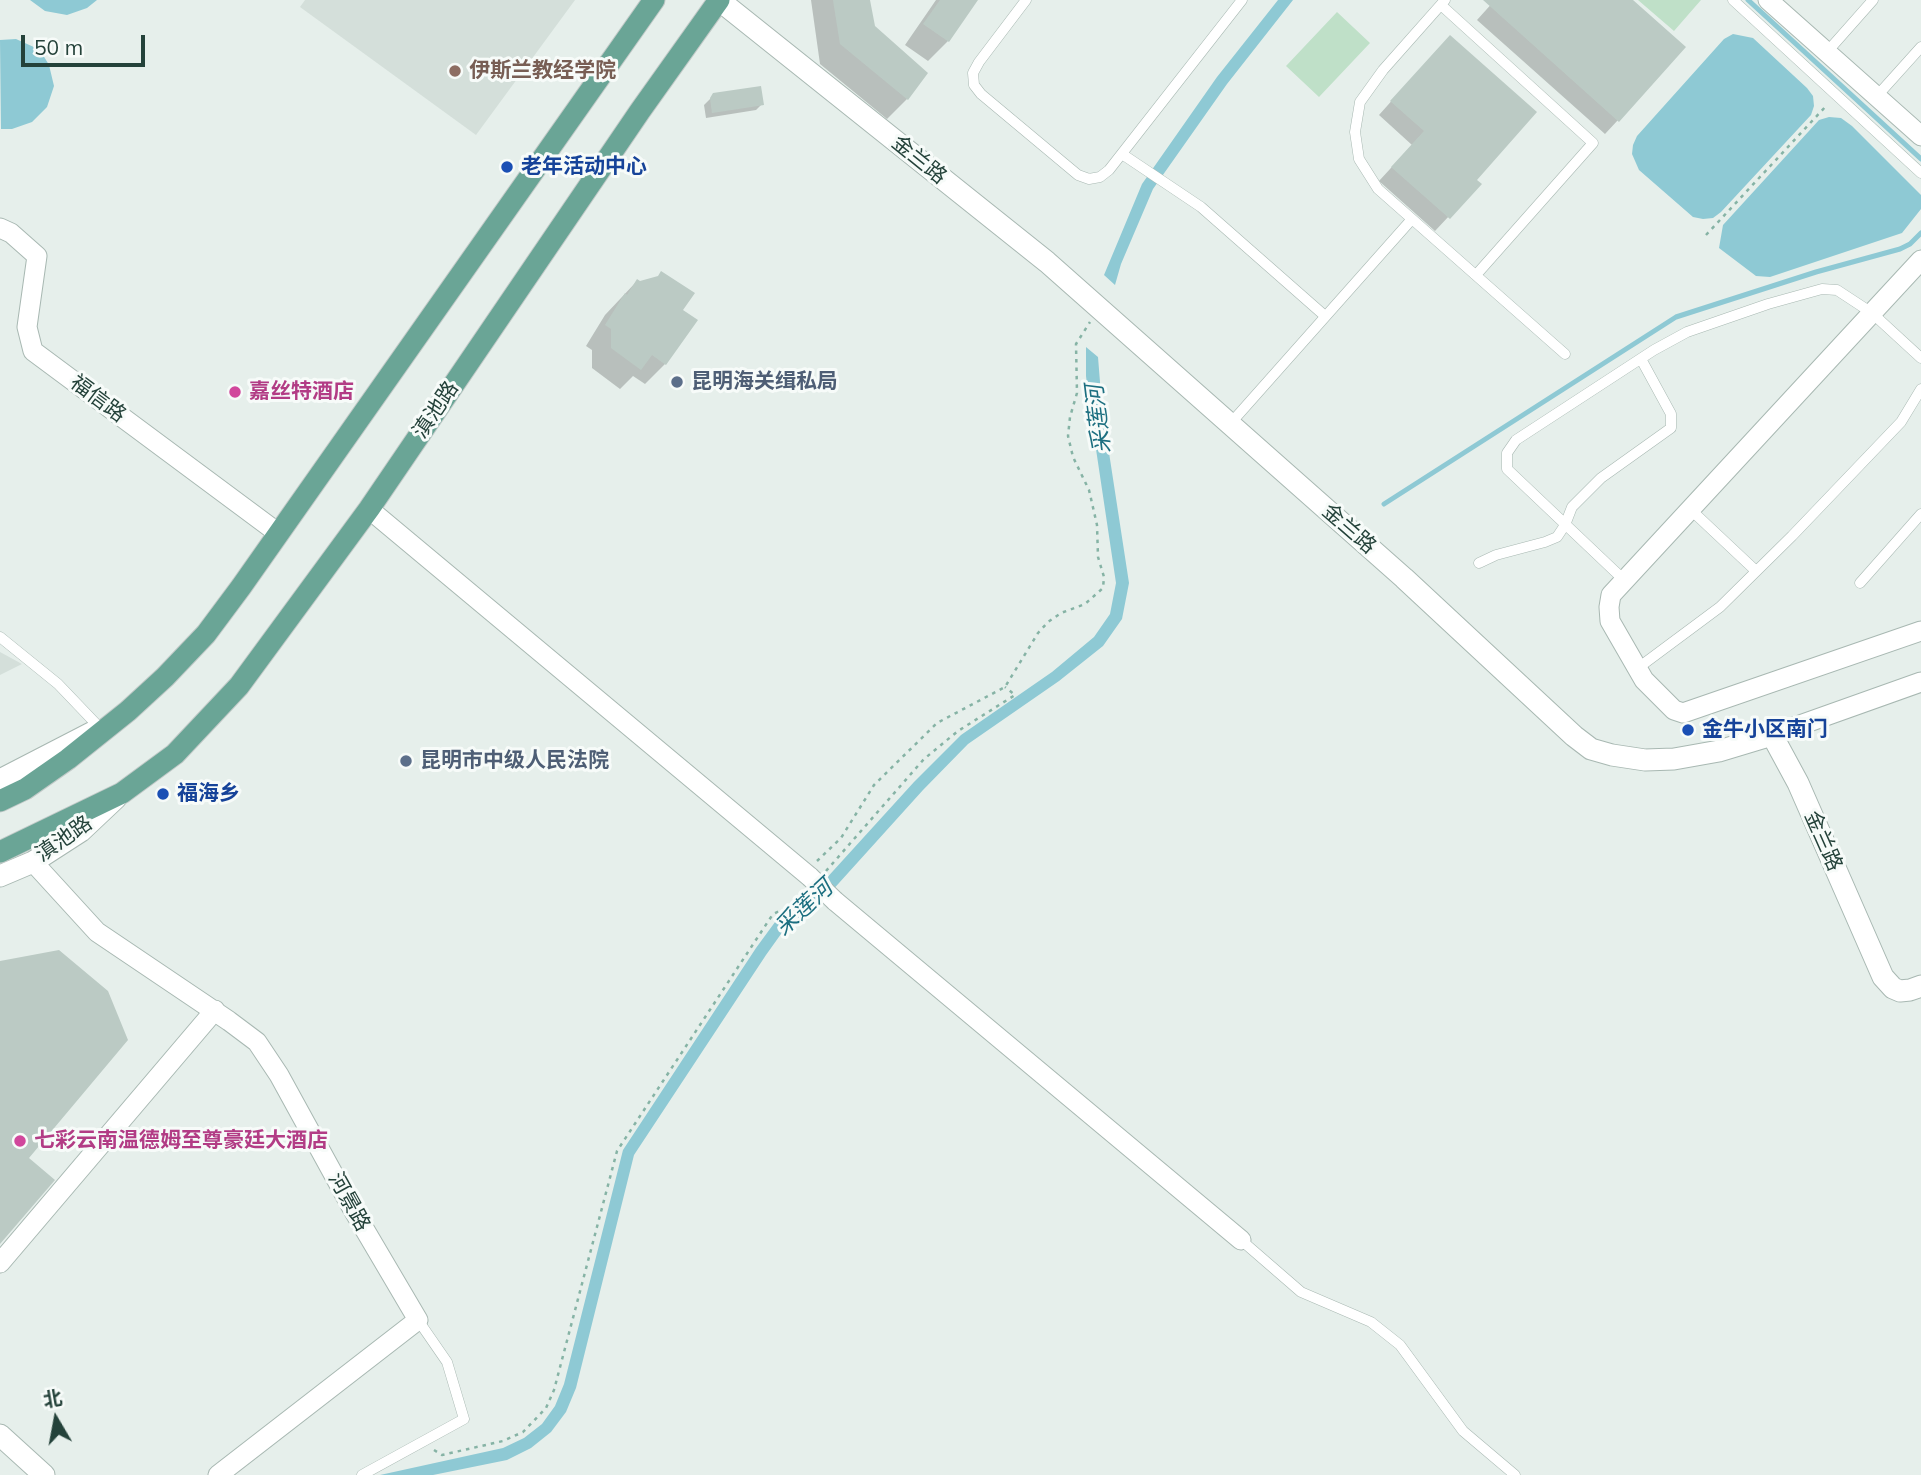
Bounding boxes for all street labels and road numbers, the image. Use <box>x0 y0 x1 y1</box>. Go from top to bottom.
street label: 金兰路 <box>887 130 951 190</box>
street label: 福信路 <box>65 370 131 428</box>
street label: 滇池路 <box>408 377 464 443</box>
street label: 金兰路 <box>1317 499 1381 559</box>
street label: 金兰路 <box>1799 807 1847 875</box>
street label: 滇池路 <box>31 811 97 867</box>
street label: 河景路 <box>323 1168 375 1236</box>

